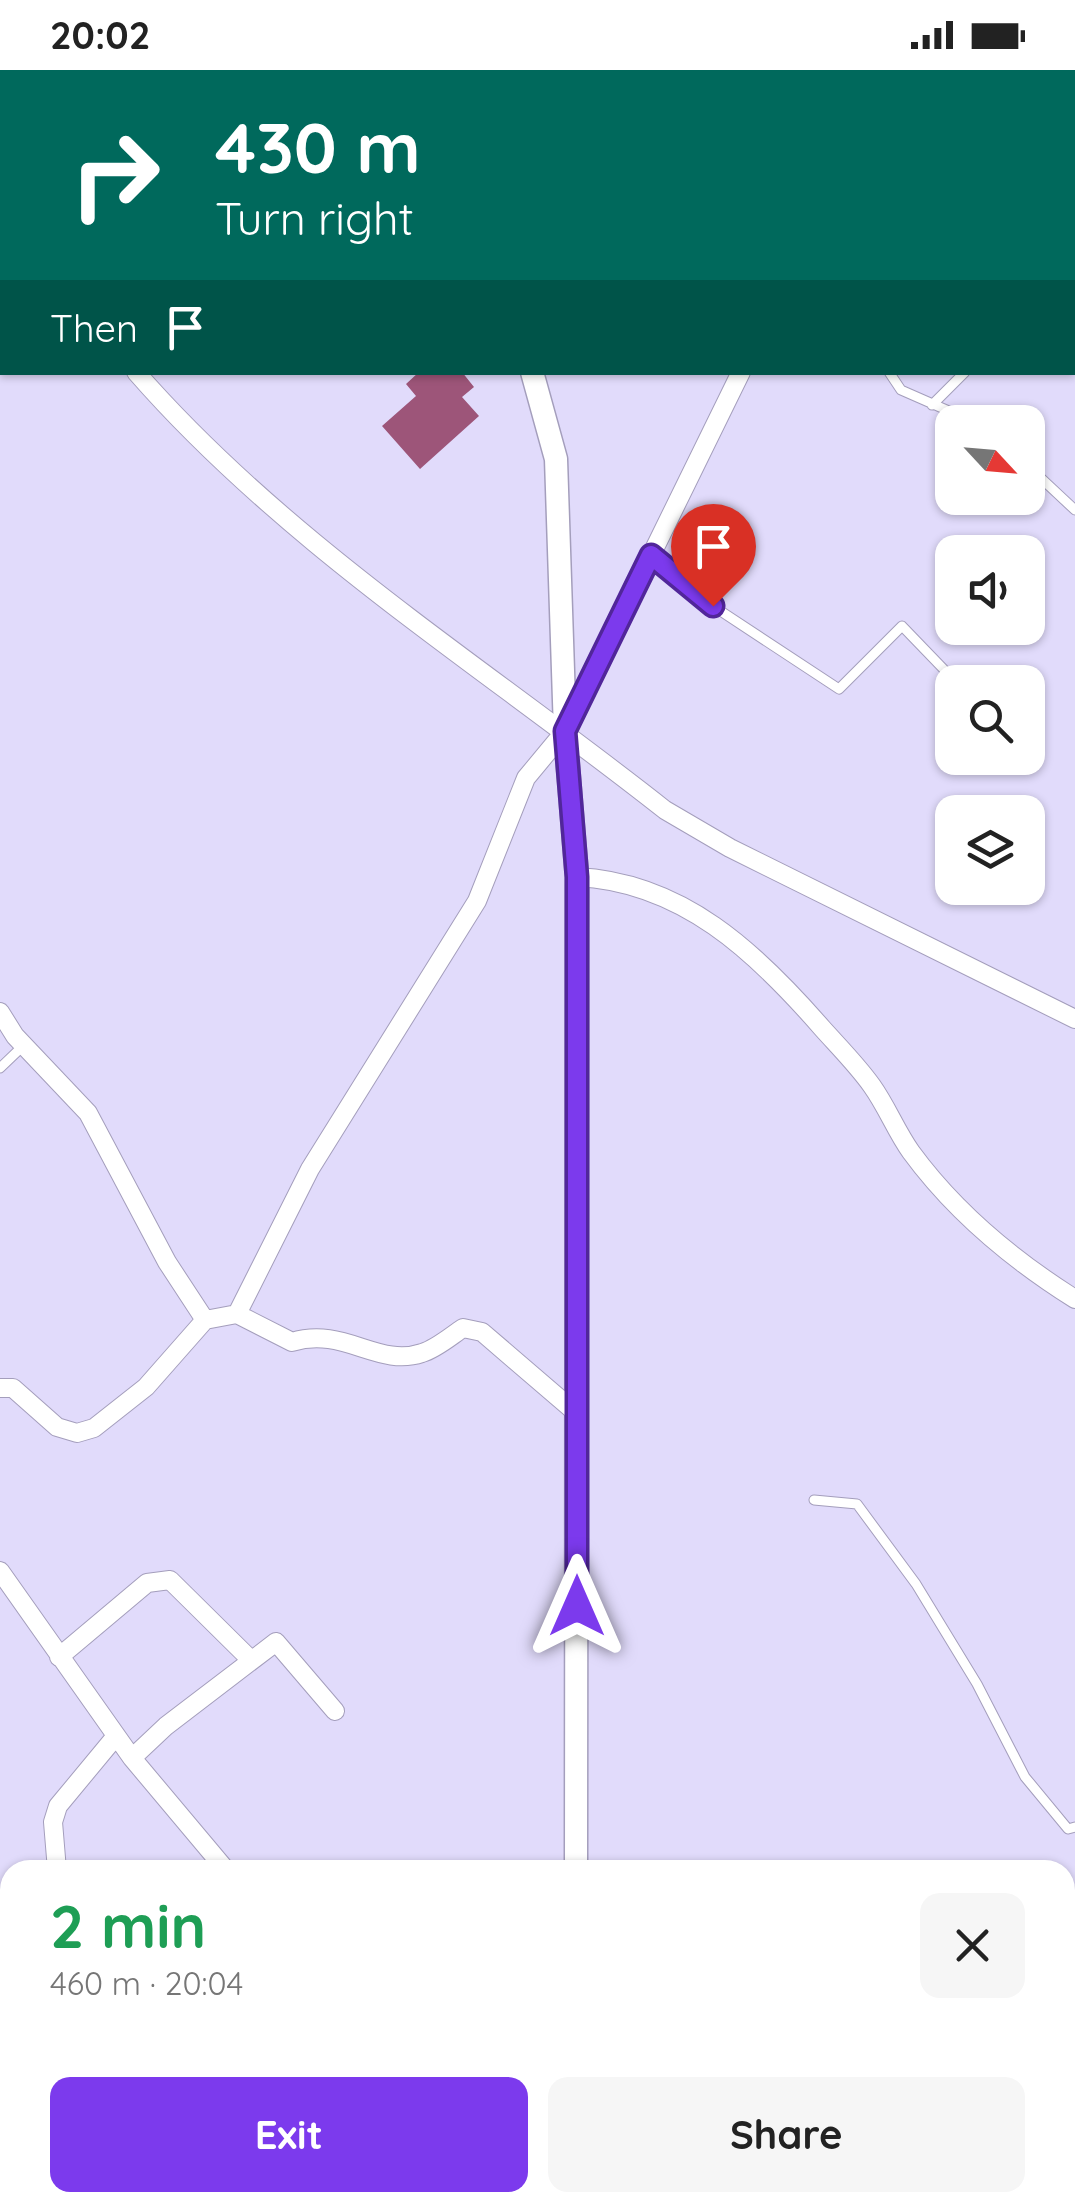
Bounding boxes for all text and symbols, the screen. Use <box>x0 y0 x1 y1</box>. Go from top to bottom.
text: 20:02 <box>50 11 150 59</box>
text: 430 m <box>215 103 421 191</box>
icon: right <box>50 110 180 240</box>
text: Turn right <box>215 190 414 246</box>
icon: arrive <box>158 300 213 355</box>
text: Then <box>50 304 138 352</box>
north arrow <box>935 405 1045 515</box>
map controls <box>935 405 1045 905</box>
pin <box>671 504 756 607</box>
icon: arrive <box>686 519 741 574</box>
button: sound <box>935 535 1045 645</box>
button: search <box>935 665 1045 775</box>
button: layers <box>935 795 1045 905</box>
position arrow <box>525 1554 629 1658</box>
text: 2 min <box>50 1888 206 1963</box>
button: close <box>920 1893 1025 1998</box>
text: 460 m · 20:04 <box>50 1963 243 2003</box>
button: Exit <box>50 2077 528 2192</box>
button: Share <box>548 2077 1025 2192</box>

